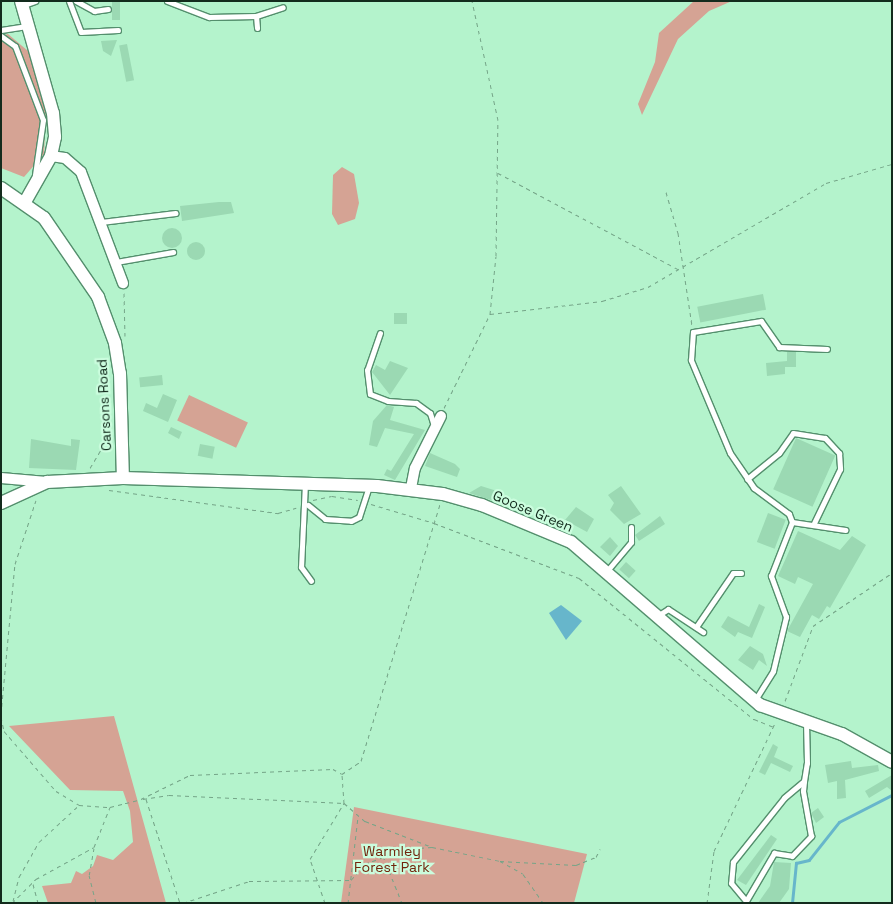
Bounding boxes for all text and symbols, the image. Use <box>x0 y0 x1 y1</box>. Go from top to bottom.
street label: Carsons Road <box>93 359 115 451</box>
street label: Goose Green <box>490 487 576 535</box>
park label: Warmley Forest Park <box>354 843 430 876</box>

